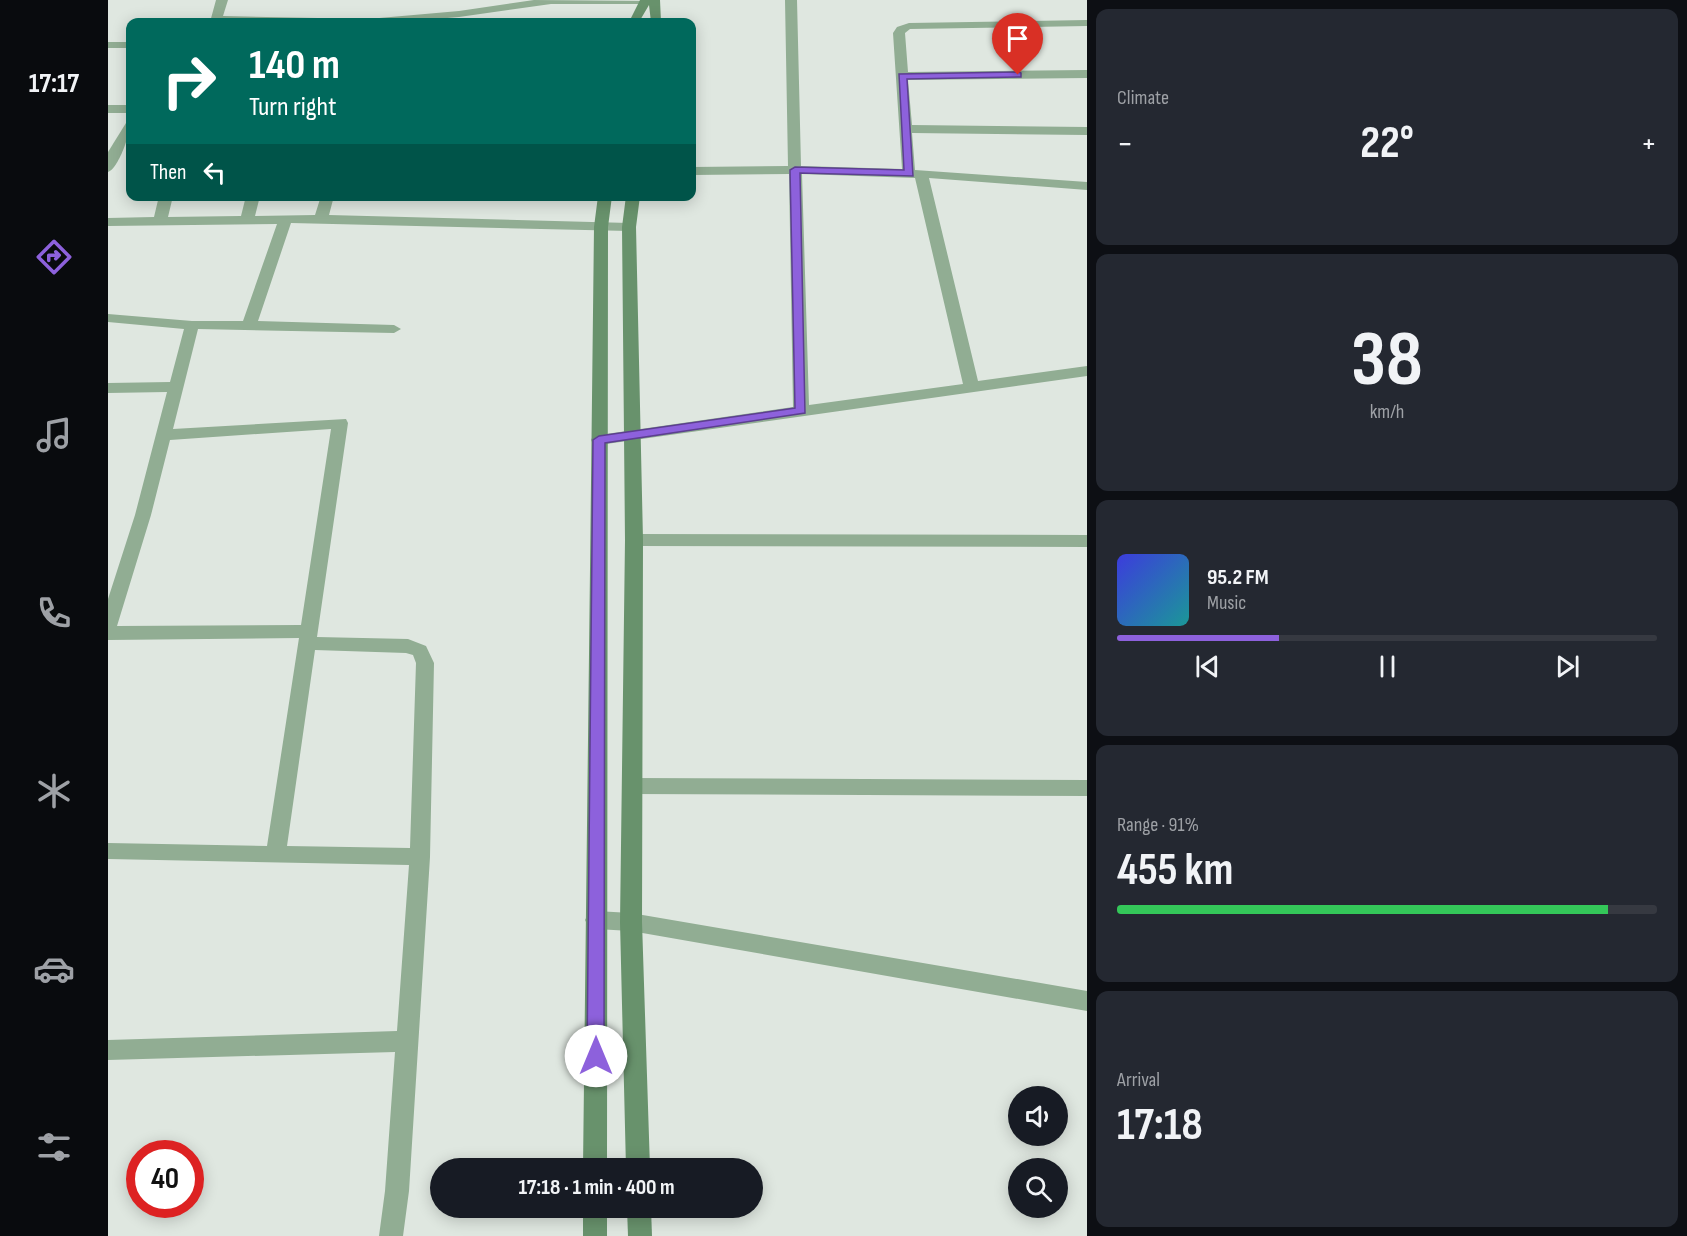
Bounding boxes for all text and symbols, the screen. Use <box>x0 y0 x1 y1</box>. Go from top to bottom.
pin <box>992 13 1043 75</box>
icon: arrive <box>1001 22 1034 55</box>
text: 140 m <box>249 40 340 91</box>
icon: right <box>150 42 228 120</box>
text: 17:17 <box>29 68 79 100</box>
text: Climate <box>1117 86 1169 110</box>
text: Turn right <box>249 91 336 123</box>
text: 22° <box>1360 116 1414 171</box>
text: − <box>1117 124 1133 164</box>
text: + <box>1641 124 1657 164</box>
icon: left <box>198 156 231 189</box>
text: Then <box>150 159 186 186</box>
icon: directions <box>33 236 75 278</box>
text: 38 <box>1351 314 1423 407</box>
text: km/h <box>1370 400 1404 424</box>
icon: music <box>33 414 75 456</box>
text: 95.2 FM <box>1207 564 1269 591</box>
text: Music <box>1207 591 1246 615</box>
icon: phone <box>33 592 75 634</box>
icon: previous <box>1191 650 1224 683</box>
icon: pause <box>1371 650 1404 683</box>
icon: next <box>1551 650 1584 683</box>
icon: climate <box>33 770 75 812</box>
text: Range · 91% <box>1117 813 1199 837</box>
text: 455 km <box>1117 843 1233 898</box>
icon: car <box>33 948 75 990</box>
position arrow <box>564 1024 628 1088</box>
text: Arrival <box>1117 1068 1160 1092</box>
map controls <box>1008 1086 1068 1218</box>
button: sound <box>1008 1086 1068 1146</box>
text: 17:18 <box>1117 1098 1203 1153</box>
icon: filters <box>33 1126 75 1168</box>
speed limit sign: 40 <box>126 1140 204 1218</box>
button: search <box>1008 1158 1068 1218</box>
text: 17:18 · 1 min · 400 m <box>518 1174 675 1201</box>

